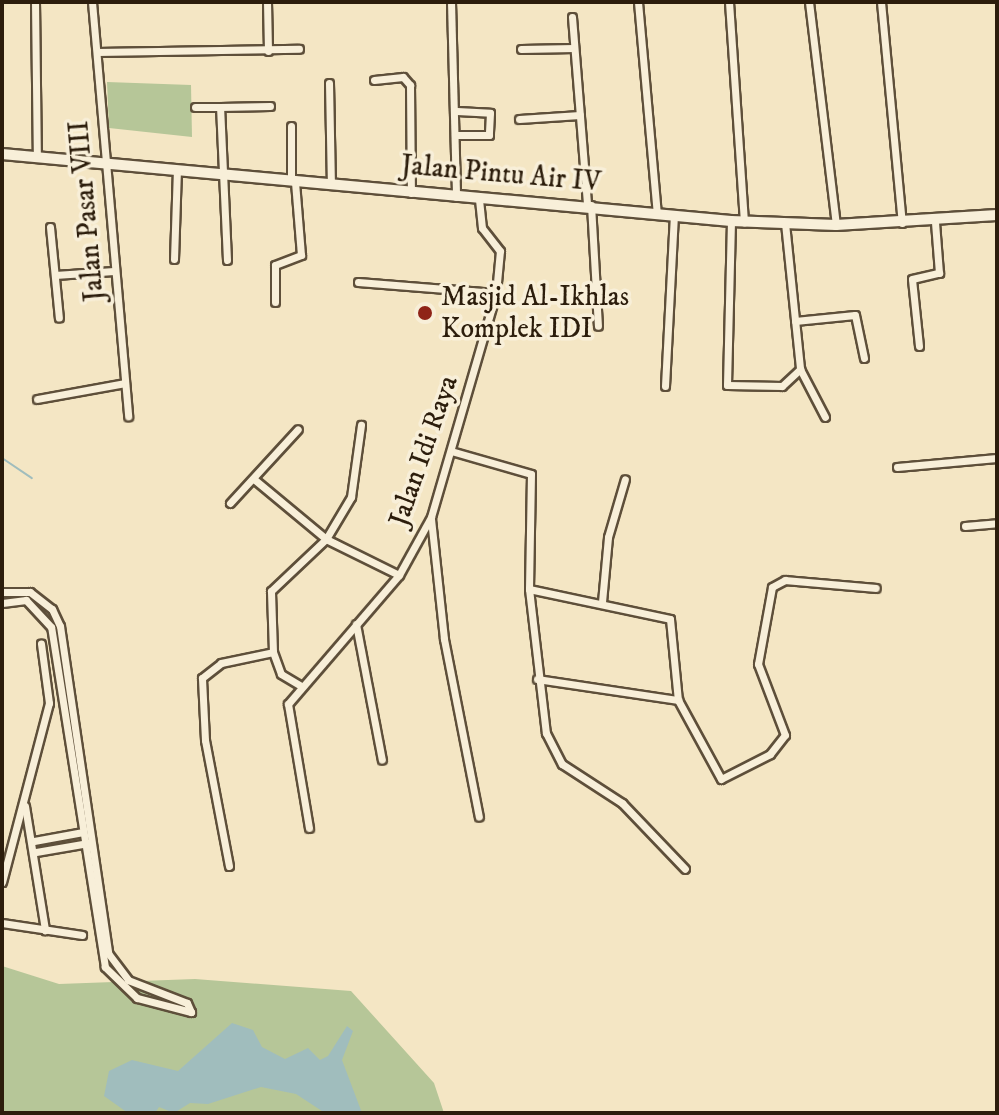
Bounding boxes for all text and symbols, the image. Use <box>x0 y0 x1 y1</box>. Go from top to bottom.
street label: Jalan Pasar VIII <box>62 119 112 303</box>
street label: Jalan Pintu Air IV <box>400 149 602 199</box>
place label: Masjid Al-Ikhlas Komplek IDI <box>441 280 629 346</box>
marker: Masjid Al-Ikhlas Komplek IDI <box>416 304 434 322</box>
street label: Jalan Idi Raya <box>382 371 466 531</box>

